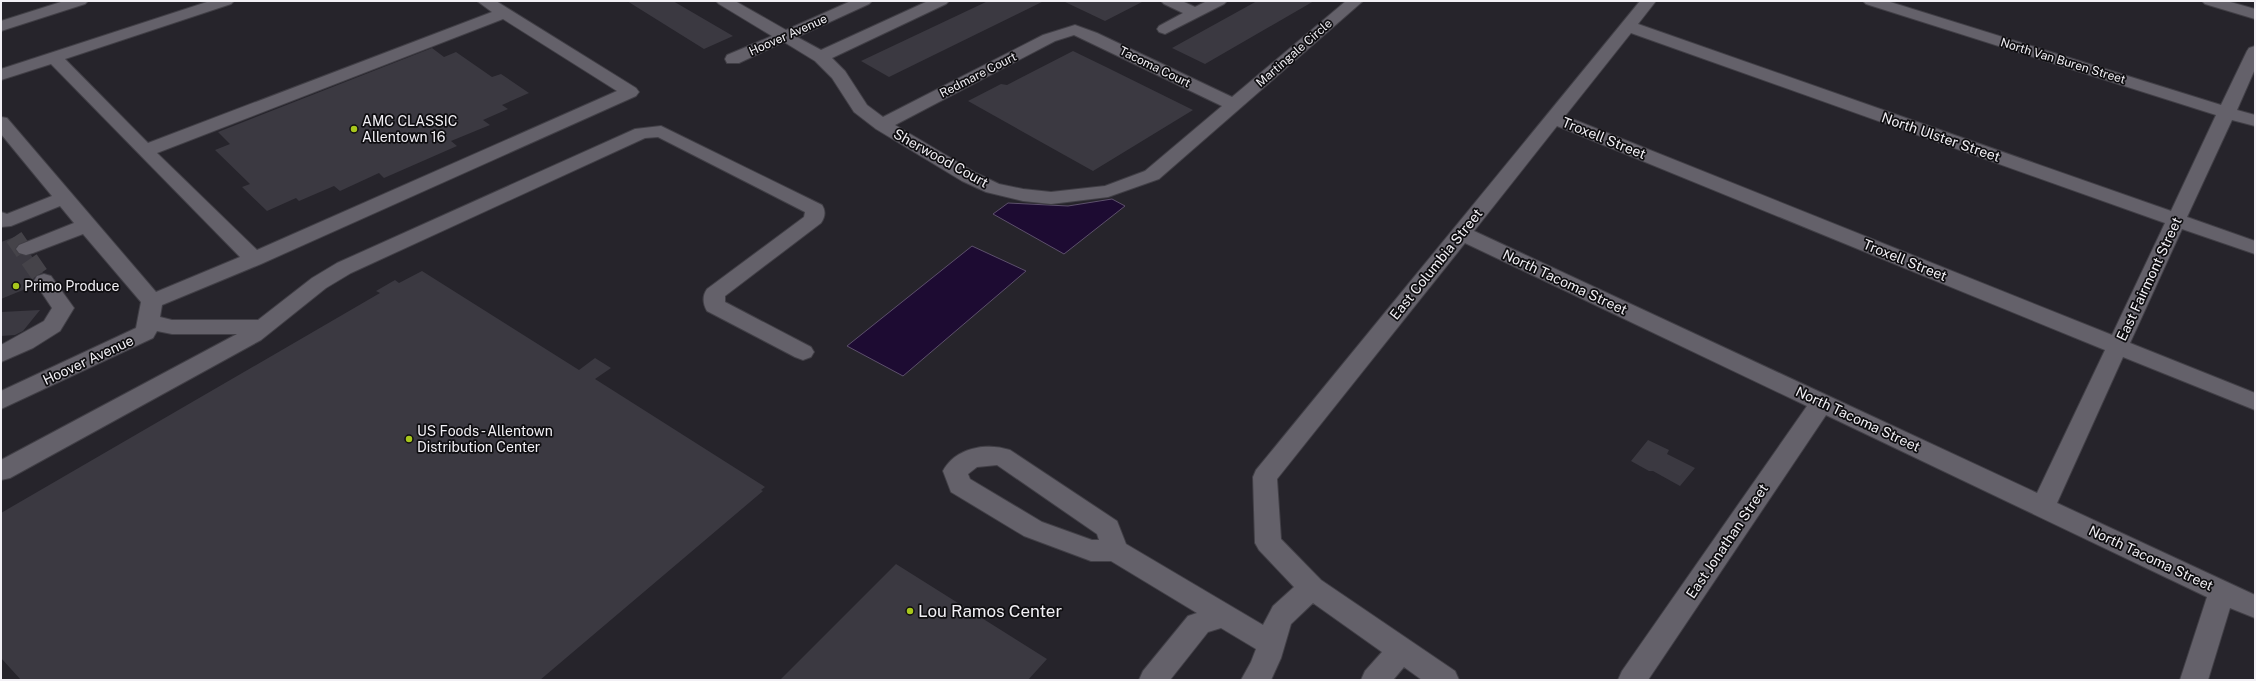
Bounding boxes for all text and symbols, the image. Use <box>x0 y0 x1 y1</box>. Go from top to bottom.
street label: Hoover Avenue <box>747 11 829 59</box>
street label: Martingale Circle <box>1253 16 1335 90</box>
street label: North Van Buren Street <box>1999 35 2127 87</box>
street label: Tacoma Court <box>1117 44 1193 90</box>
street label: Redmare Court <box>937 49 1019 100</box>
street label: North Ulster Street <box>1880 109 2002 165</box>
place label: AMC CLASSIC Allentown 16 <box>362 113 457 145</box>
street label: Troxell Street <box>1560 114 1648 162</box>
marker: AMC CLASSIC Allentown 16 <box>349 124 359 134</box>
street label: Sherwood Court <box>891 125 991 191</box>
street label: East Columbia Street <box>1386 205 1486 323</box>
street label: East Fairmont Street <box>2113 215 2185 343</box>
street label: Troxell Street <box>1861 236 1949 284</box>
street label: North Tacoma Street <box>1500 246 1630 318</box>
place label: Primo Produce <box>24 278 120 294</box>
marker: Primo Produce <box>11 281 21 291</box>
street label: Hoover Avenue <box>40 332 136 388</box>
street label: North Tacoma Street <box>1793 383 1923 455</box>
place label: US Foods - Allentown Distribution Center <box>417 423 553 455</box>
marker: US Foods - Allentown Distribution Center <box>404 434 414 444</box>
street label: East Jonathan Street <box>1683 481 1771 601</box>
street label: North Tacoma Street <box>2086 522 2216 594</box>
place label: Lou Ramos Center <box>918 601 1063 621</box>
marker: Lou Ramos Center <box>905 606 915 616</box>

